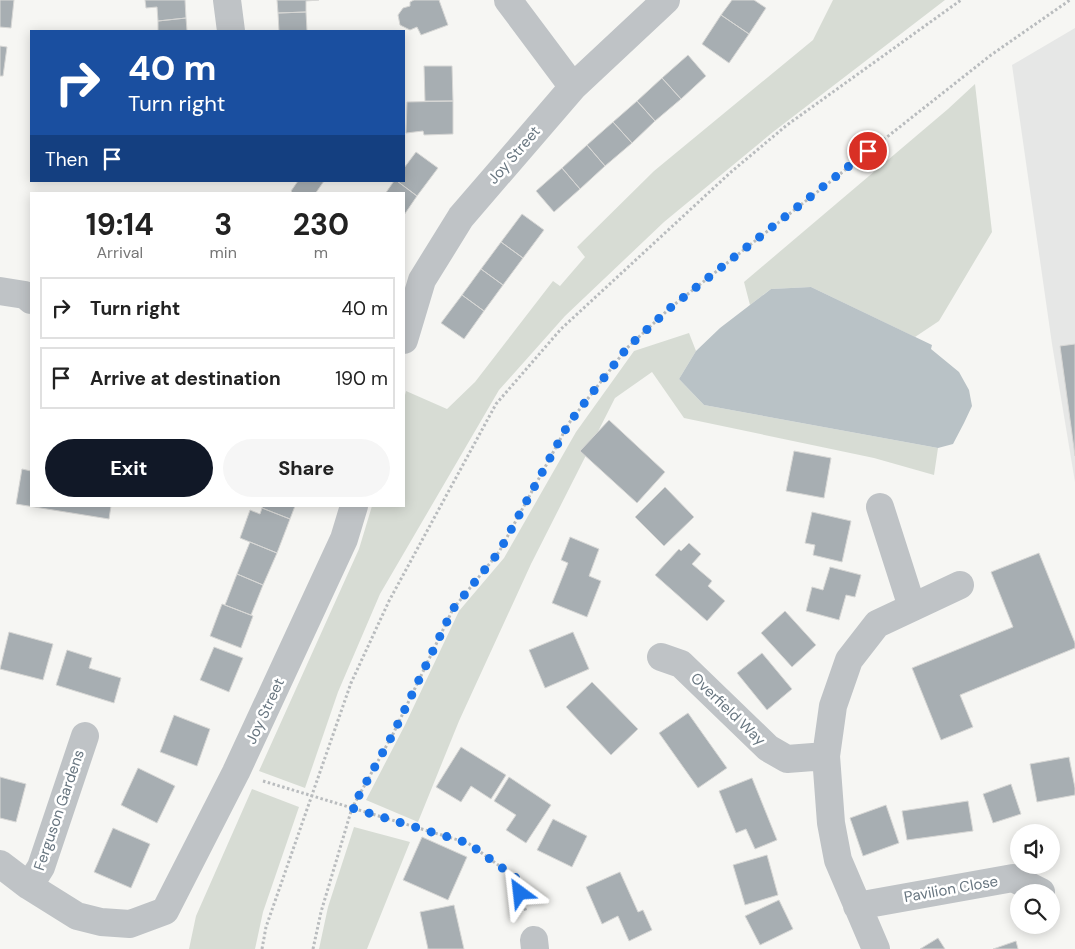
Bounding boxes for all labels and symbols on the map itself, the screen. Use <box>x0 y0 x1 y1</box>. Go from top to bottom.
street label: Joy Street <box>483 122 545 188</box>
pin <box>847 130 889 172</box>
street label: Overfield Way <box>686 668 770 750</box>
street label: Joy Street <box>241 675 289 747</box>
street label: Ferguson Gardens <box>29 747 89 873</box>
position arrow <box>493 866 545 918</box>
street label: Pavilion Close <box>902 871 1000 907</box>

